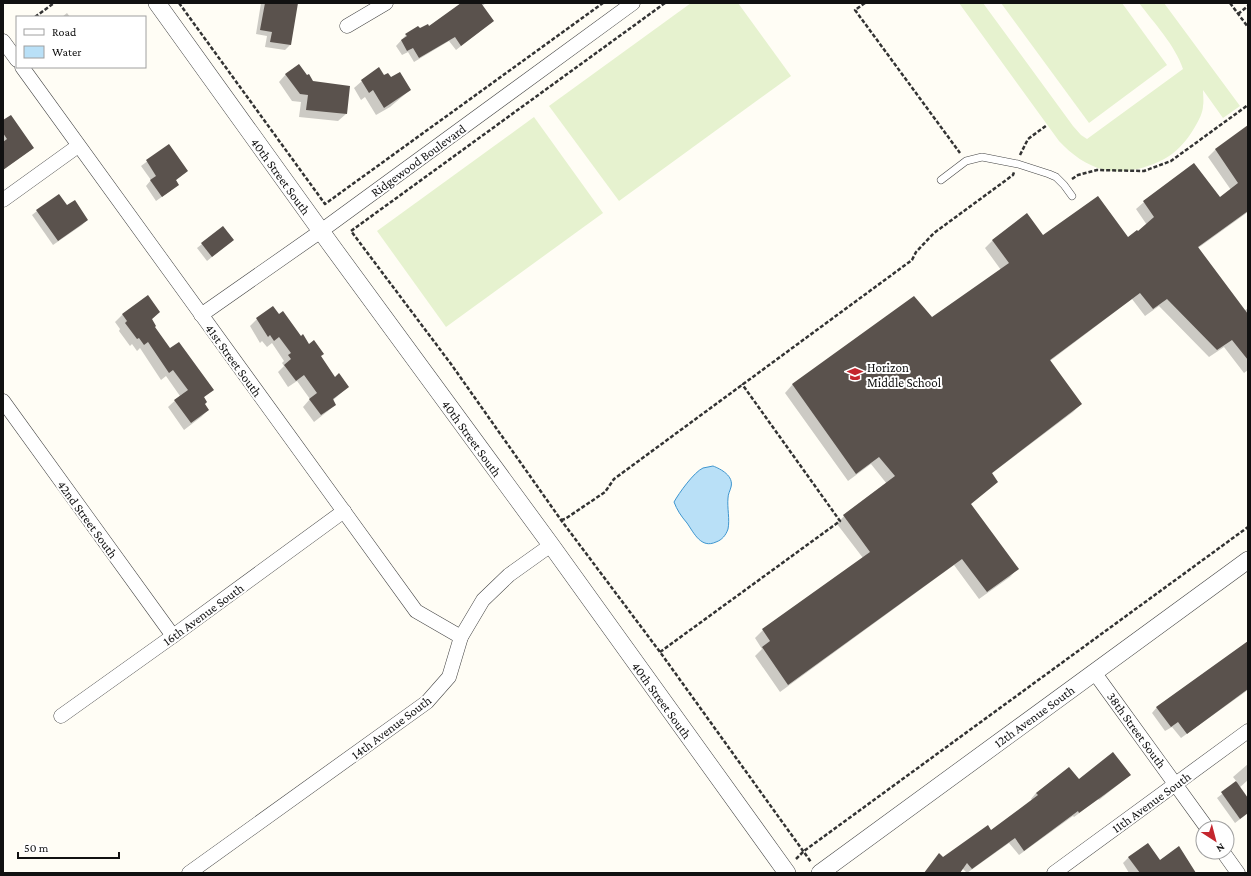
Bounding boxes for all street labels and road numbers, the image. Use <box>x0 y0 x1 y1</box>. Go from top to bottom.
street label: Ridgewood Boulevard <box>368 121 469 200</box>
street label: 40th Street South <box>248 135 314 218</box>
street label: 41st Street South <box>202 321 265 400</box>
street label: 40th Street South <box>439 397 505 480</box>
street label: 42nd Street South <box>54 477 121 561</box>
street label: 16th Avenue South <box>160 580 247 649</box>
street label: 40th Street South <box>629 659 695 742</box>
street label: 12th Avenue South <box>991 682 1077 751</box>
street label: 38th Street South <box>1104 689 1169 771</box>
street label: 14th Avenue South <box>348 692 434 762</box>
street label: 11th Avenue South <box>1109 769 1194 836</box>

